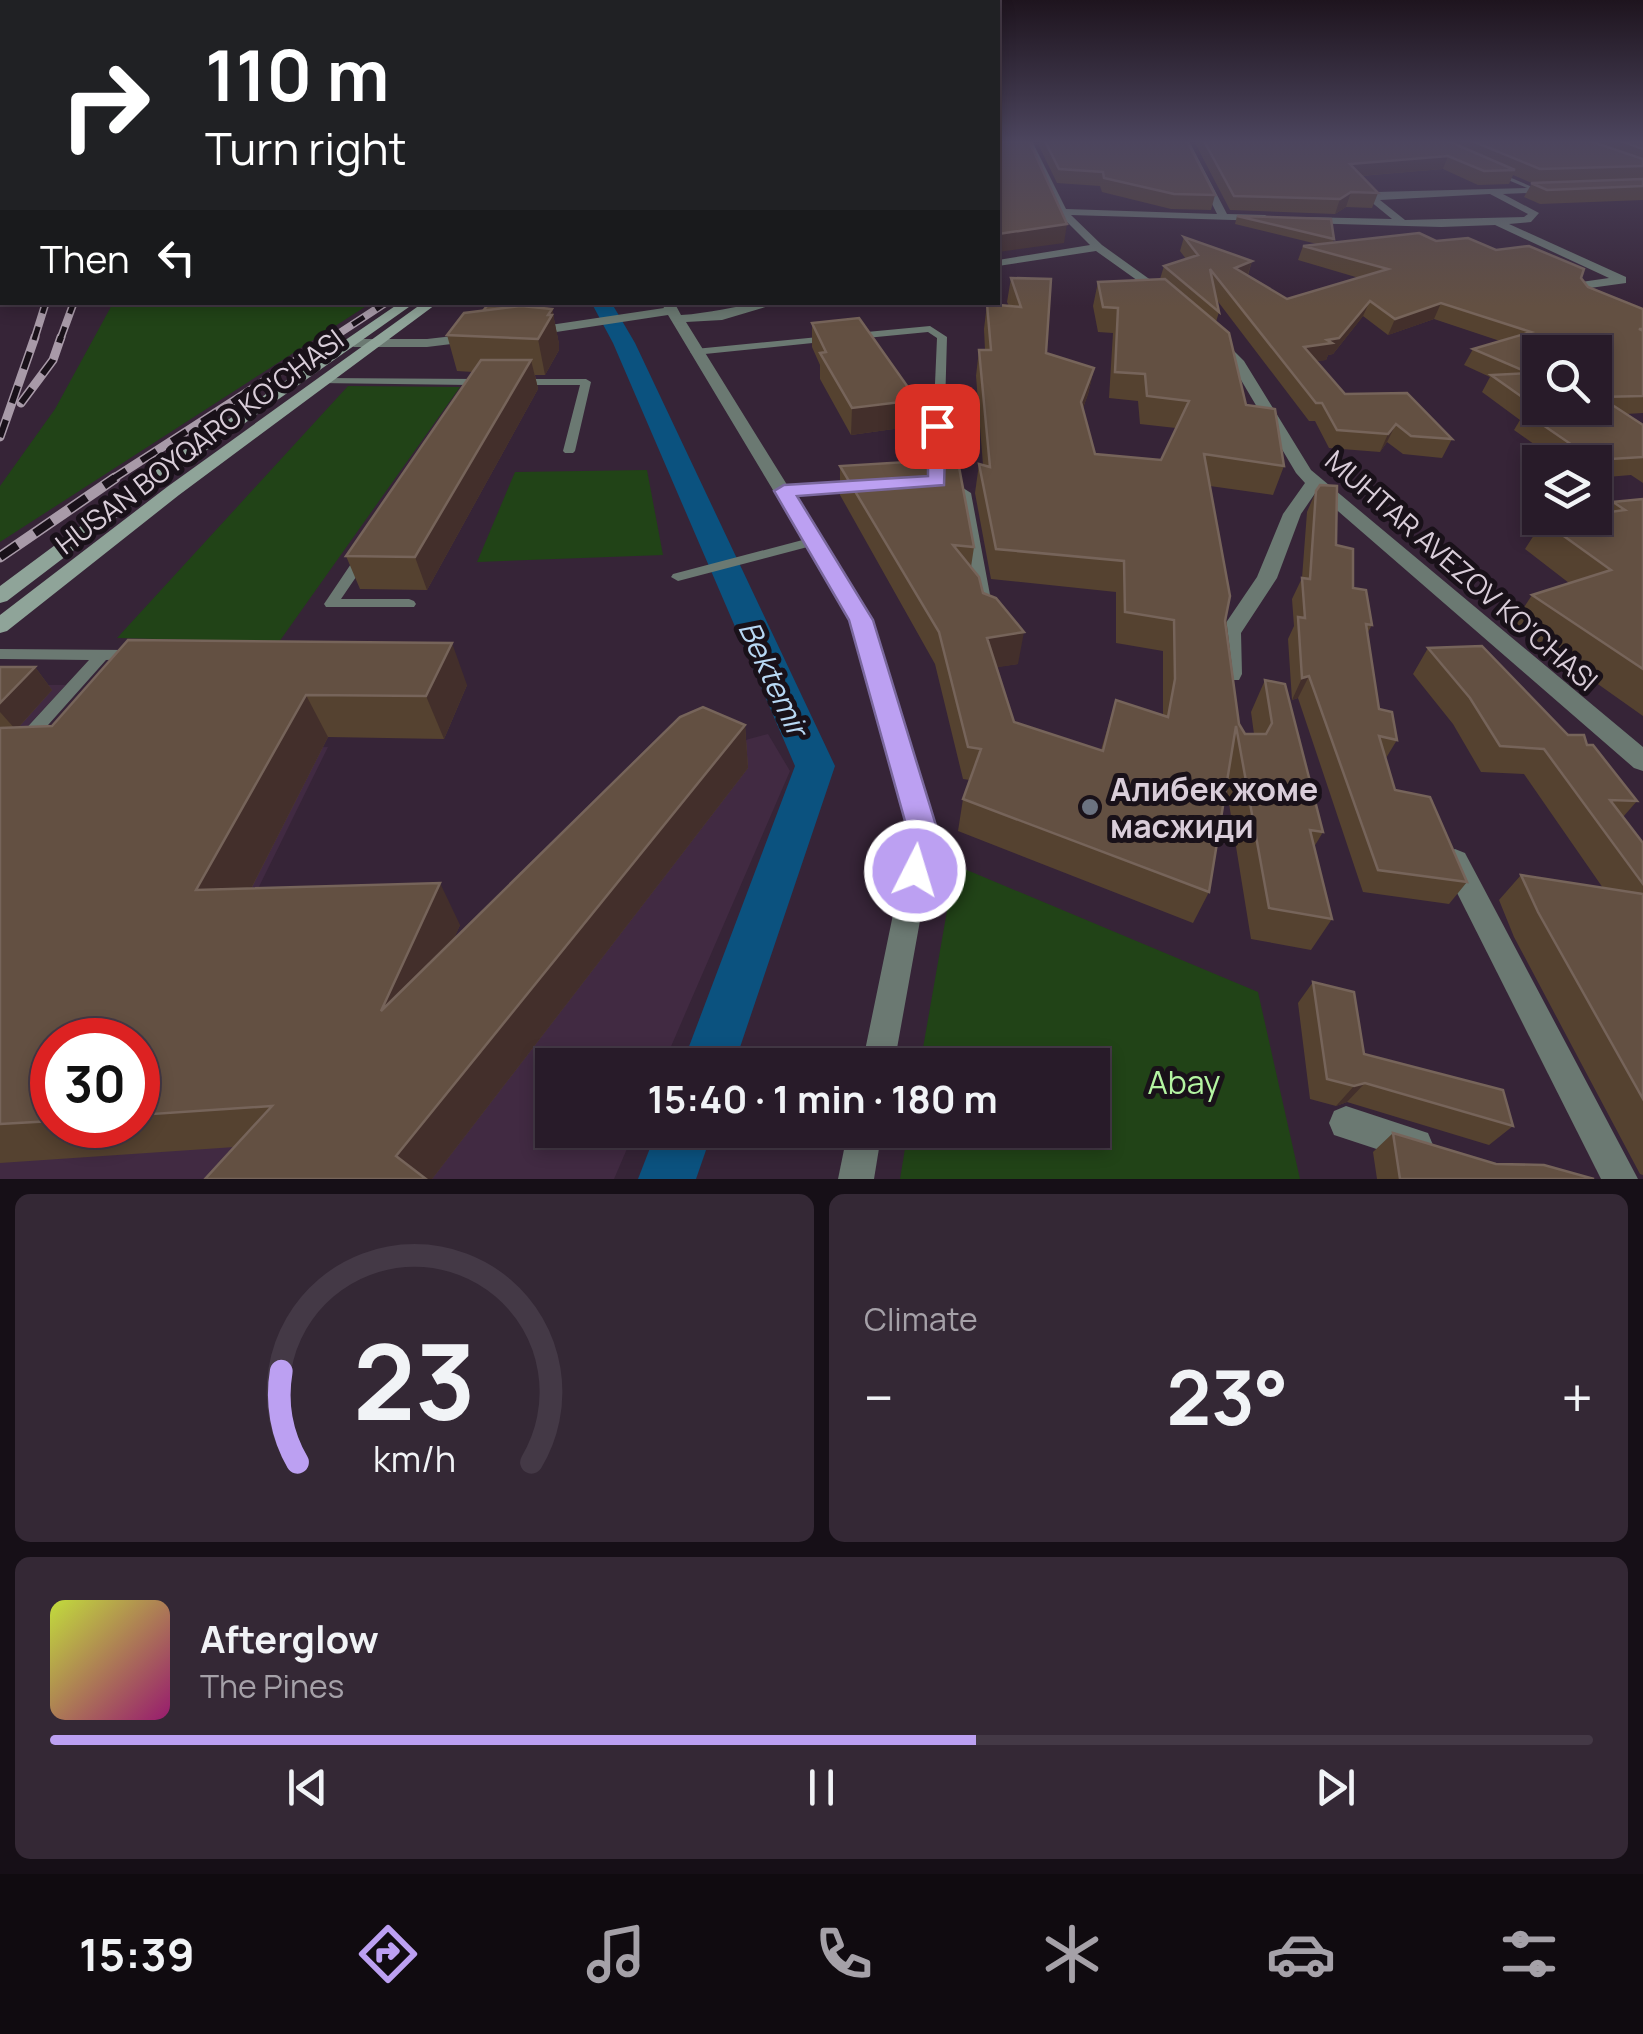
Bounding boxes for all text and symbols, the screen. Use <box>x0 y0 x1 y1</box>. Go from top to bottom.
text: 110 m <box>205 26 389 122</box>
icon: right <box>40 40 170 170</box>
text: Turn right <box>205 117 406 179</box>
icon: left <box>149 230 204 285</box>
text: Then <box>40 232 129 284</box>
street label: HUSAN BOYQARO KO'CHASI <box>47 320 351 562</box>
map controls <box>1522 335 1612 535</box>
button: search <box>1522 335 1612 425</box>
pin <box>895 384 980 469</box>
icon: arrive <box>910 399 965 454</box>
street label: MUHTAR AVEZOV KO'CHASI <box>1318 441 1606 699</box>
button: layers <box>1522 445 1612 535</box>
water label: Bektemir <box>730 614 820 746</box>
place label: Алибек жоме масжиди <box>1110 767 1318 848</box>
marker: Алибек жоме масжиди <box>1079 796 1101 818</box>
position arrow <box>863 819 967 923</box>
speed limit sign: 30 <box>30 1018 160 1148</box>
park label: Abay <box>1148 1060 1221 1104</box>
text: 15:40 · 1 min · 180 m <box>647 1072 998 1124</box>
text: Climate <box>864 1297 978 1341</box>
text: 23 <box>353 1309 476 1451</box>
text: 23° <box>1166 1345 1289 1448</box>
text: − <box>864 1359 894 1435</box>
text: + <box>1561 1359 1593 1435</box>
text: km/h <box>373 1434 456 1483</box>
text: Afterglow <box>200 1612 379 1664</box>
text: The Pines <box>200 1664 344 1708</box>
icon: previous <box>280 1760 335 1815</box>
icon: pause <box>794 1760 849 1815</box>
icon: next <box>1308 1760 1363 1815</box>
icon: directions <box>353 1919 423 1989</box>
icon: music <box>581 1919 651 1989</box>
icon: phone <box>809 1919 879 1989</box>
icon: climate <box>1037 1919 1107 1989</box>
icon: car <box>1266 1919 1336 1989</box>
icon: filters <box>1494 1919 1564 1989</box>
text: 15:39 <box>79 1923 195 1985</box>

